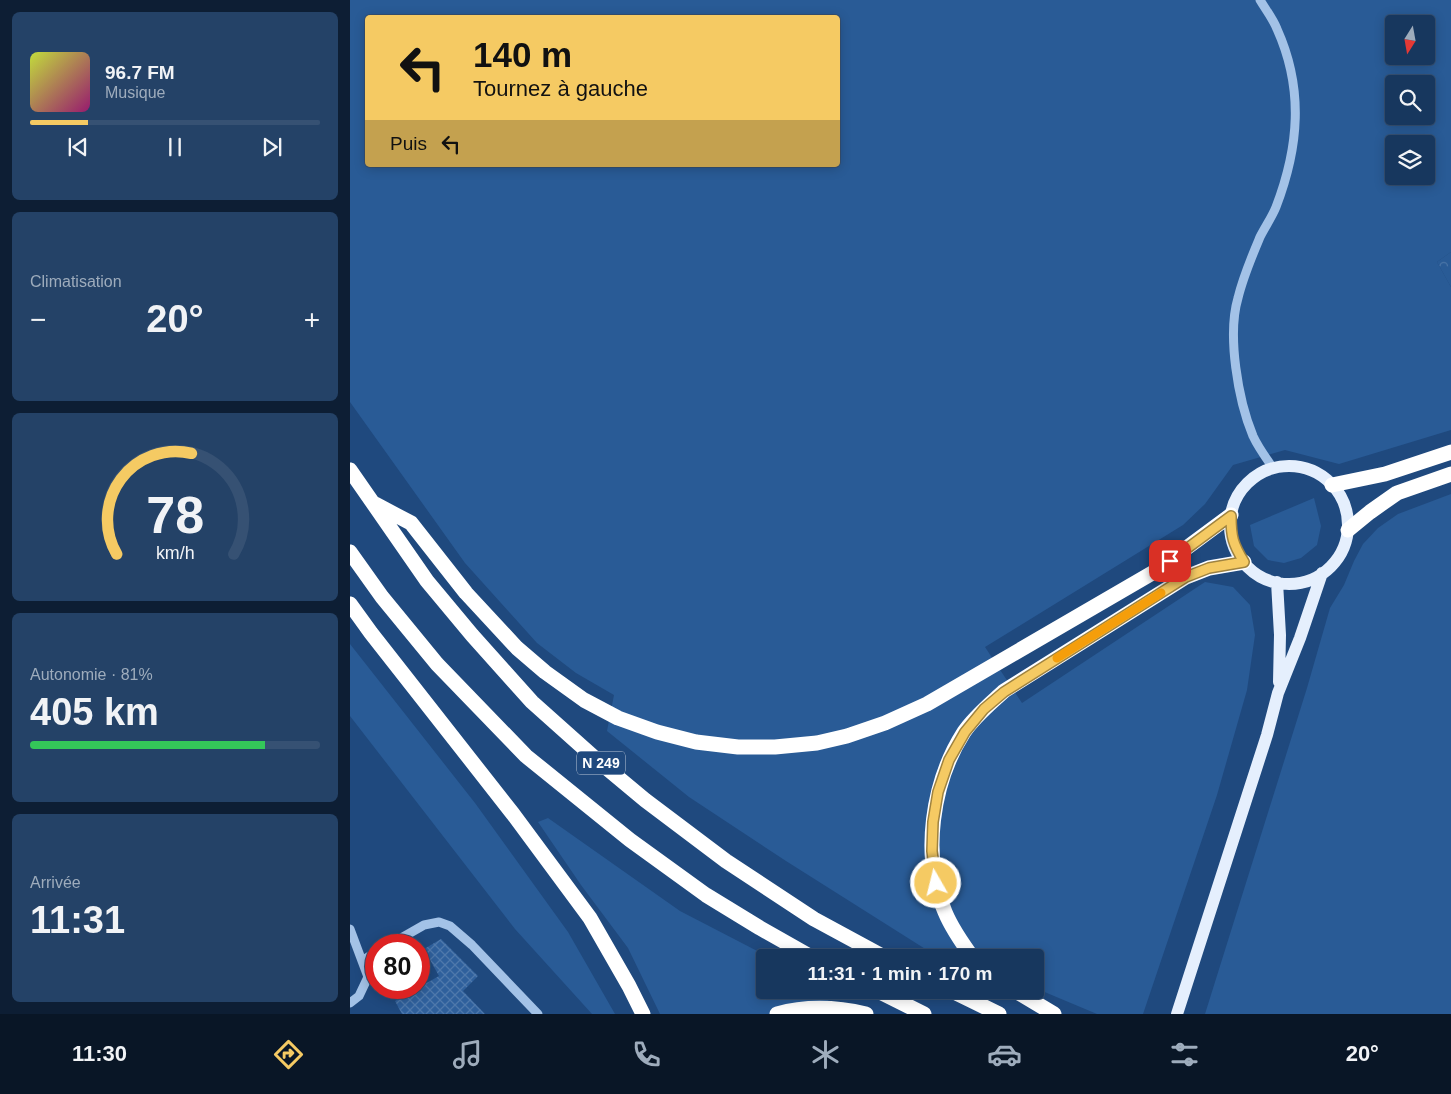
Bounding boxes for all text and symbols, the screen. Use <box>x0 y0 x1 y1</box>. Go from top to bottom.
north arrow <box>1385 15 1435 65</box>
map controls <box>1385 15 1435 185</box>
icon: left <box>390 35 455 100</box>
text: 140 m <box>473 35 572 74</box>
text: 96.7 FM <box>105 62 175 83</box>
button: search <box>1385 75 1435 125</box>
text: Tournez à gauche <box>473 76 648 101</box>
text: Musique <box>105 84 165 101</box>
icon: left <box>437 130 465 158</box>
icon: previous <box>64 133 92 161</box>
icon: pause <box>161 133 189 161</box>
icon: next <box>258 133 286 161</box>
text: Puis <box>390 133 427 154</box>
button: layers <box>1385 135 1435 185</box>
text: Climatisation <box>30 273 122 290</box>
text: 20° <box>146 298 204 340</box>
text: − <box>30 304 46 335</box>
text: + <box>304 304 320 335</box>
text: 78 <box>146 486 204 544</box>
pin <box>1149 540 1191 582</box>
text: km/h <box>156 543 194 563</box>
icon: arrive <box>1156 547 1184 575</box>
text: Autonomie · 81% <box>30 666 153 683</box>
text: 405 km <box>30 691 159 733</box>
road number: N 249 <box>577 751 625 774</box>
position arrow <box>909 856 961 908</box>
text: Arrivée <box>30 874 81 891</box>
text: 11:31 <box>30 899 125 941</box>
speed limit sign: 80 <box>365 934 430 999</box>
text: 11:31 · 1 min · 170 m <box>808 963 992 984</box>
icon: directions <box>271 1037 306 1072</box>
icon: music <box>450 1037 485 1072</box>
icon: phone <box>629 1037 664 1072</box>
icon: climate <box>808 1037 843 1072</box>
icon: car <box>987 1037 1022 1072</box>
icon: filters <box>1167 1037 1202 1072</box>
text: 11:30 <box>72 1041 127 1066</box>
text: 20° <box>1346 1041 1379 1066</box>

